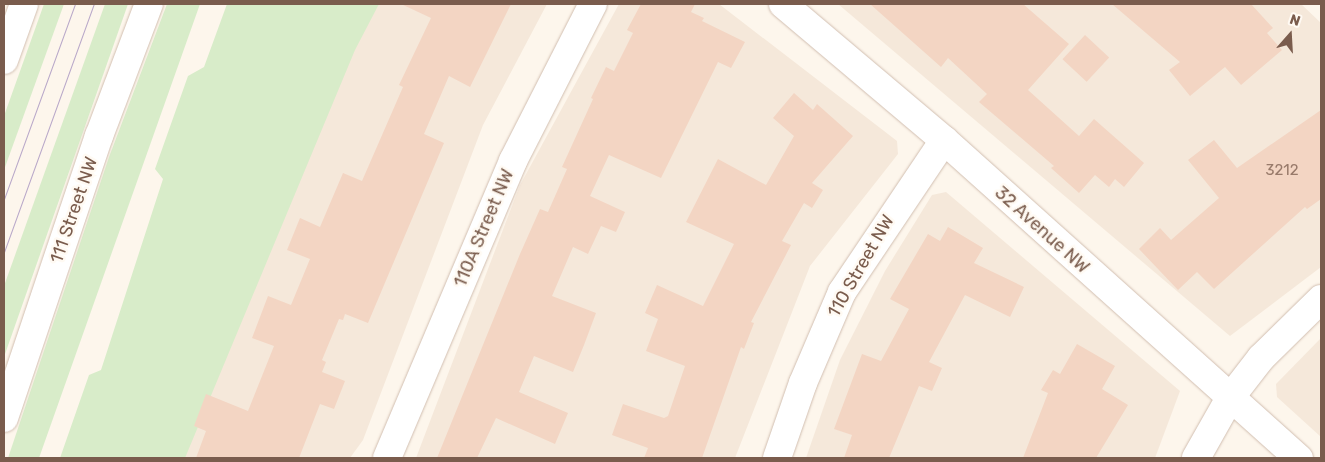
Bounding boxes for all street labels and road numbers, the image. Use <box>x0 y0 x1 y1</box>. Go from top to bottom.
street label: 111 Street NW <box>46 154 102 266</box>
street label: 110A Street NW <box>449 165 519 291</box>
street label: 32 Avenue NW <box>990 182 1094 278</box>
street label: 110 Street NW <box>823 211 899 321</box>

